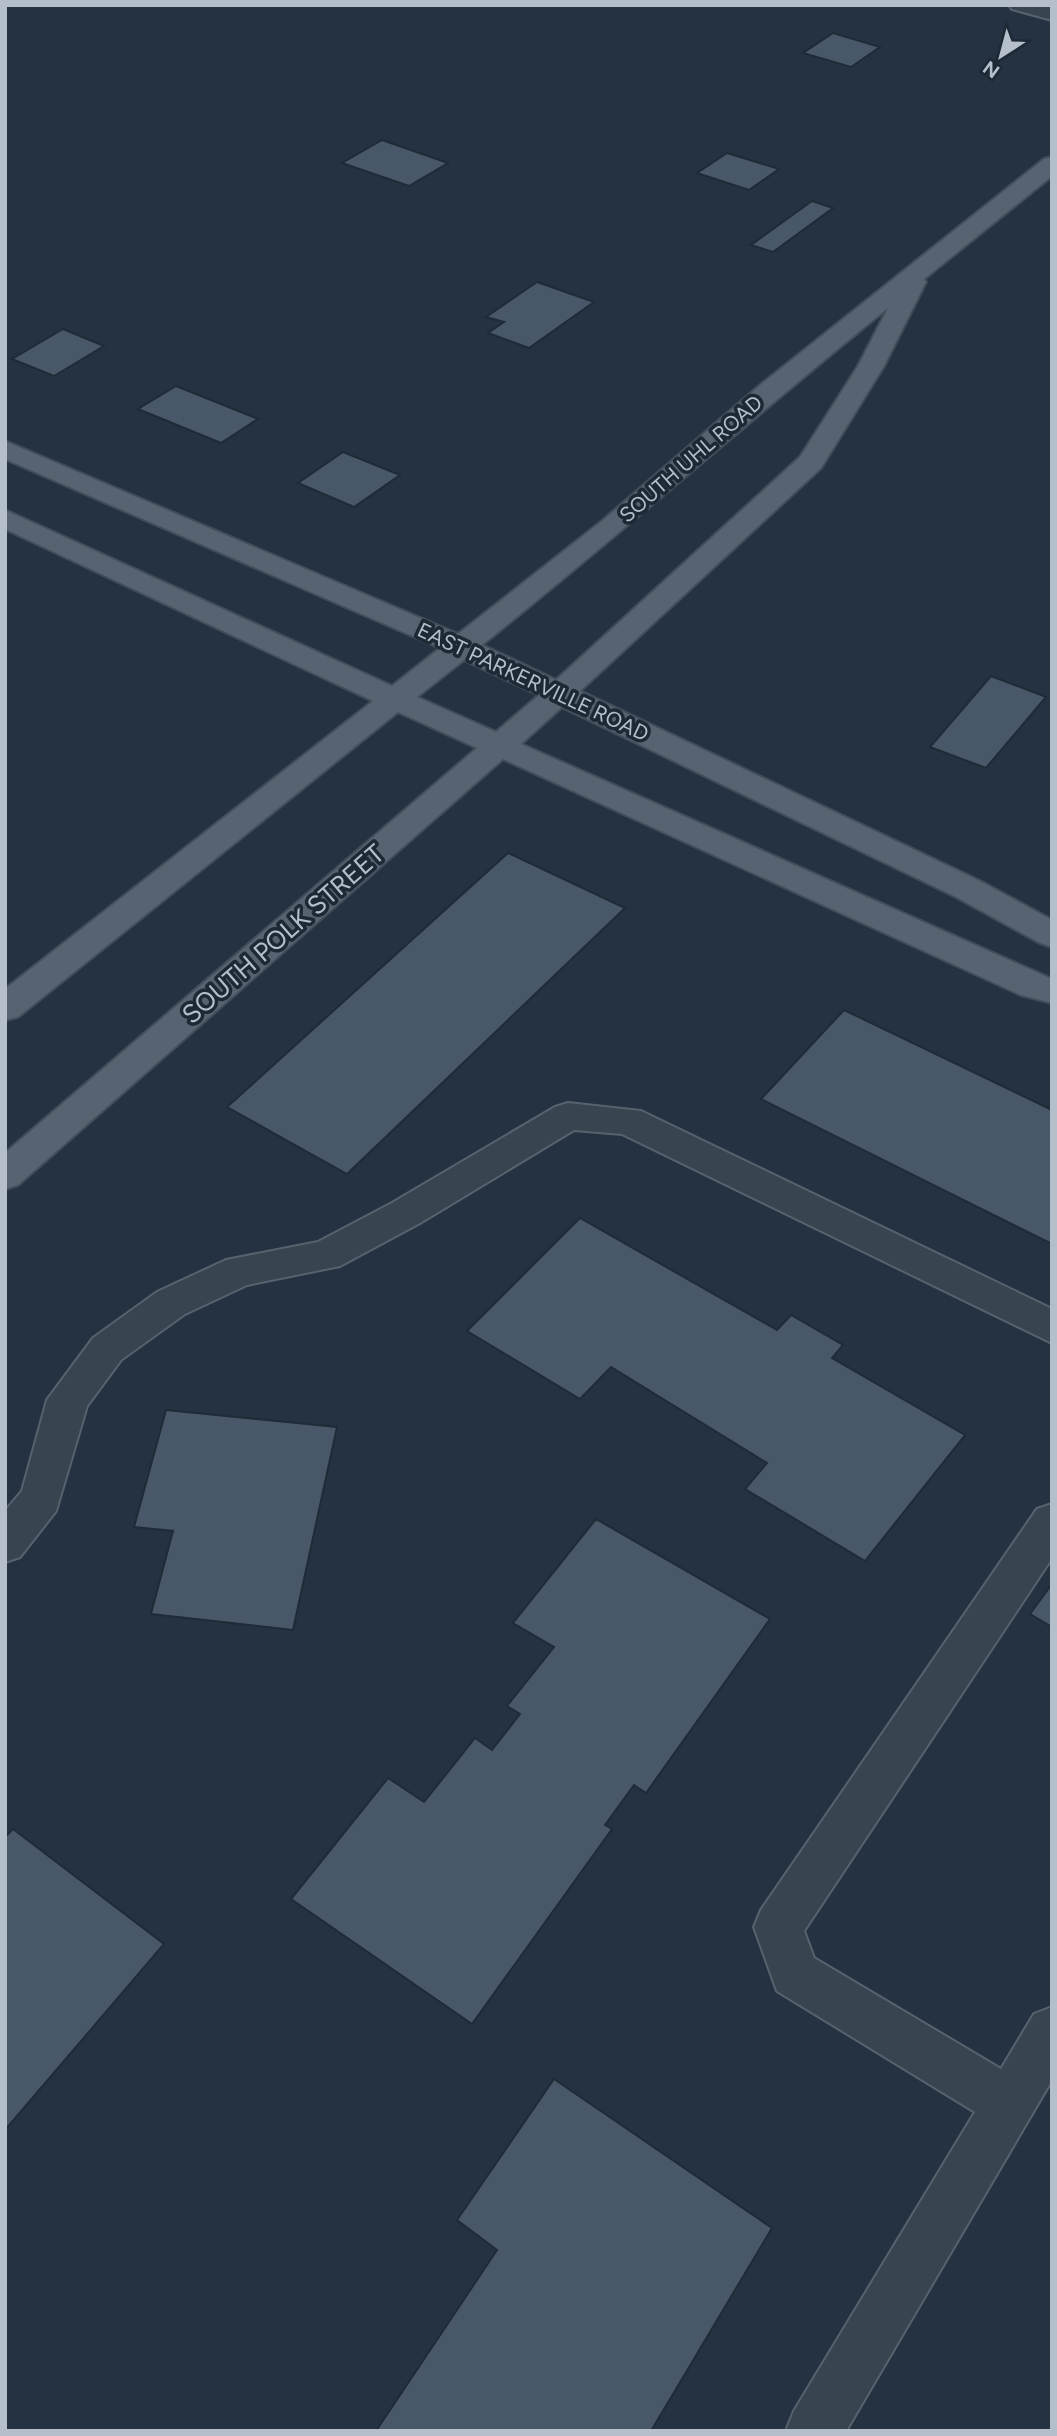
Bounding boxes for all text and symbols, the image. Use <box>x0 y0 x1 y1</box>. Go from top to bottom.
north arrow <box>966 21 1036 91</box>
text: N <box>979 56 1004 83</box>
street label: SOUTH UHL ROAD <box>614 390 767 528</box>
street label: EAST PARKERVILLE ROAD <box>414 617 653 746</box>
street label: SOUTH POLK STREET <box>175 837 391 1030</box>

